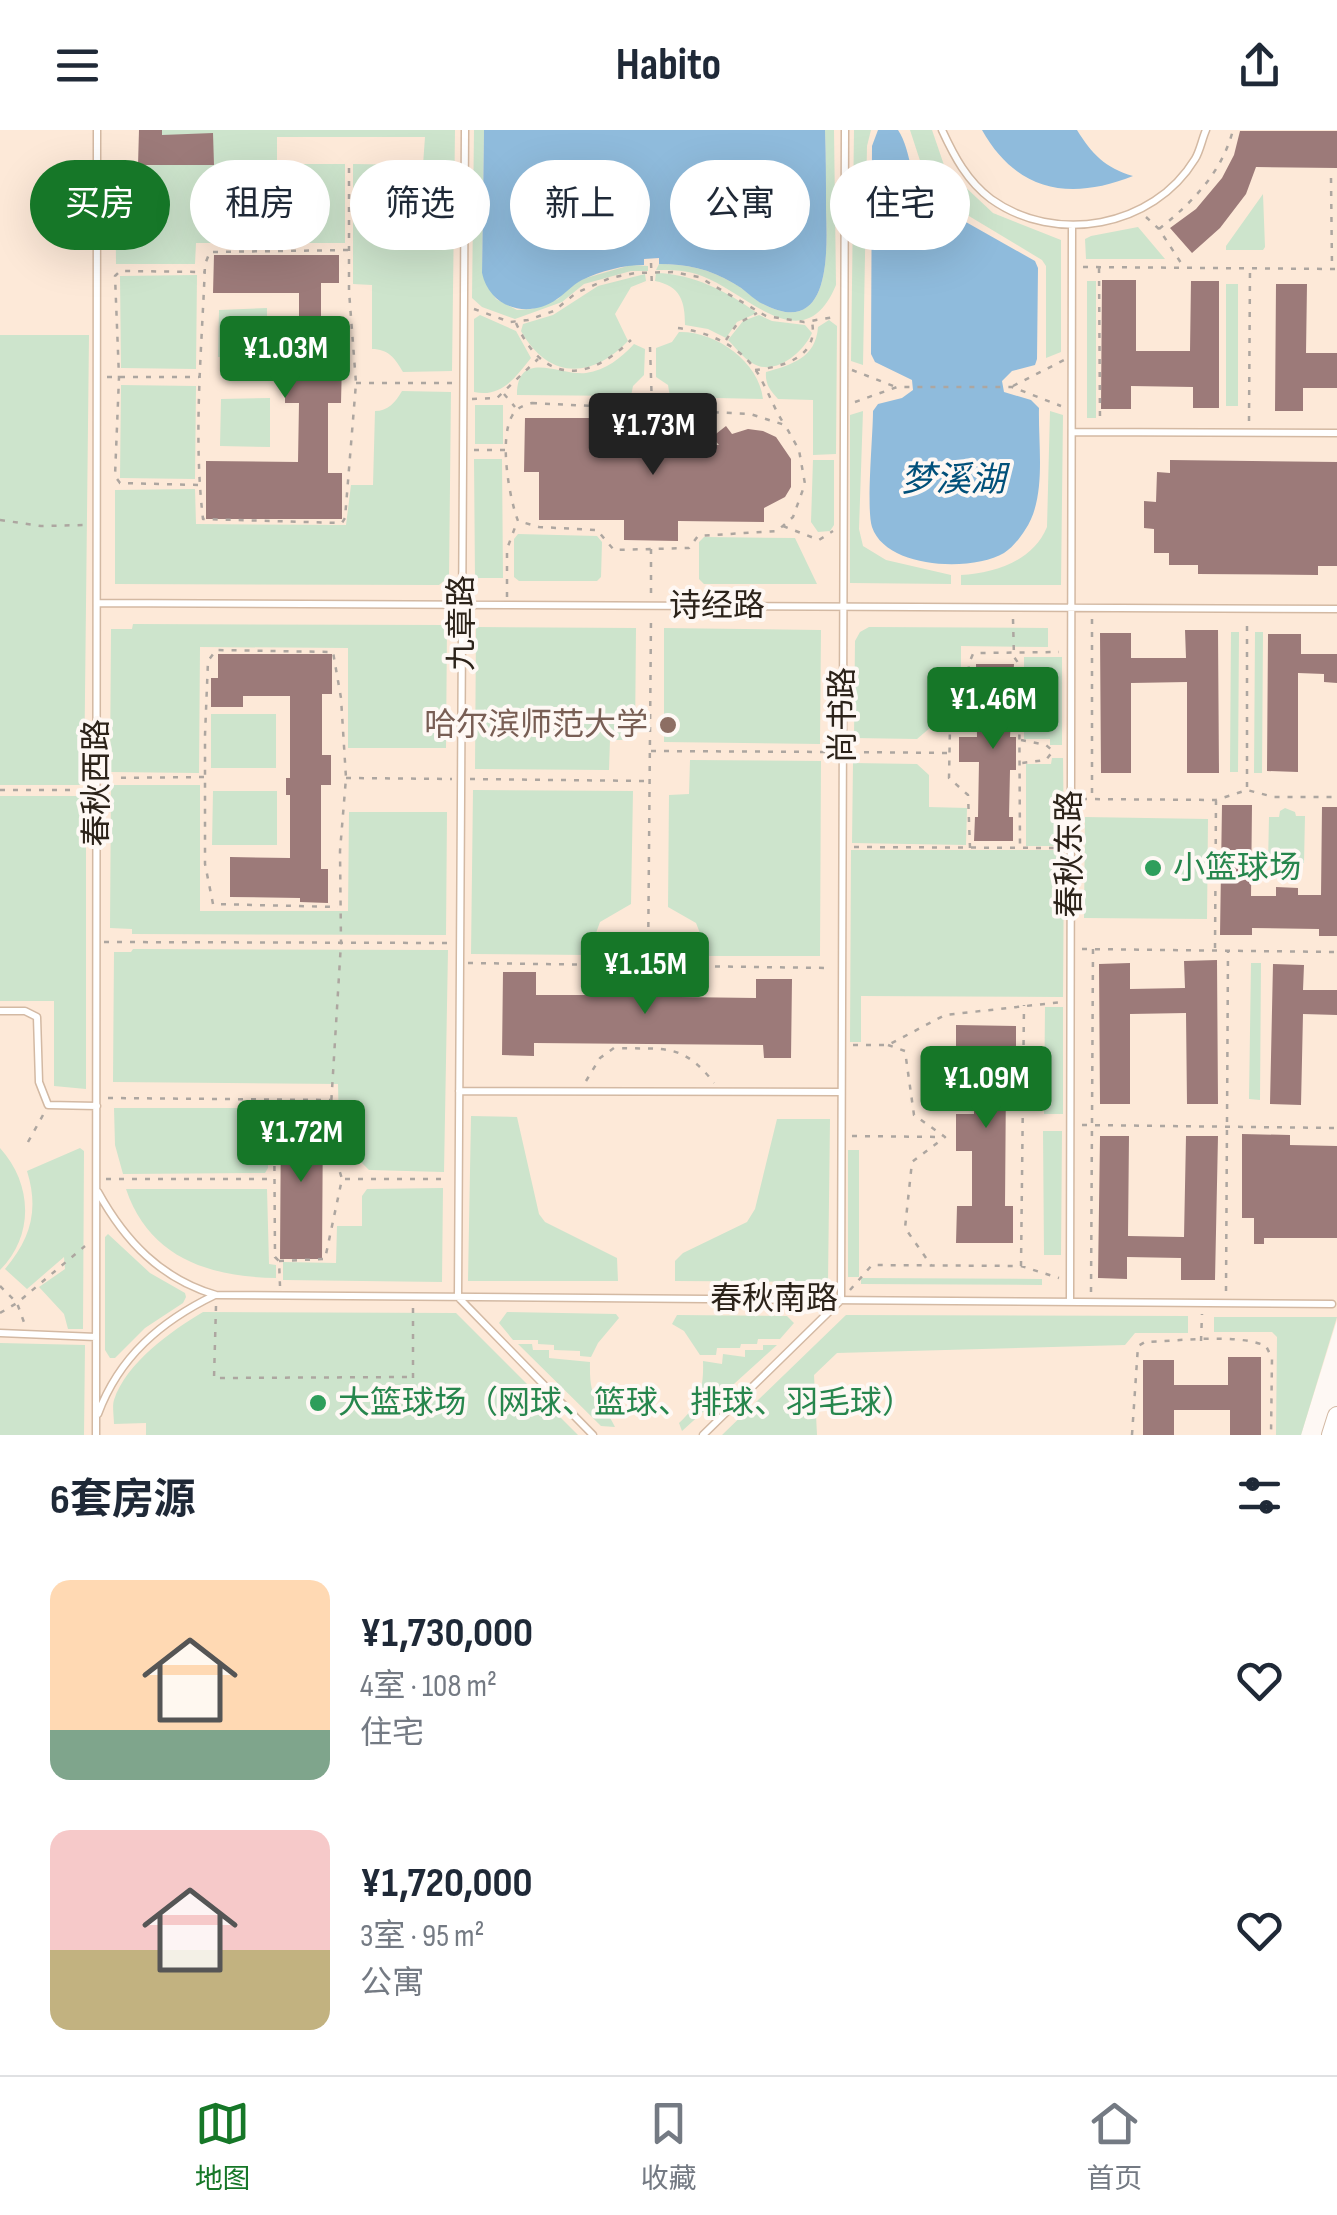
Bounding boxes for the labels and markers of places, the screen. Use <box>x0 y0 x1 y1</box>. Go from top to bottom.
pin: ¥1.03M <box>204 316 366 401</box>
pin: ¥1.73M <box>572 393 734 478</box>
pin: ¥1.46M <box>912 667 1074 752</box>
place label: 哈尔滨师范大学 <box>424 706 648 745</box>
marker: 哈尔滨师范大学 <box>657 714 679 736</box>
place label: 小篮球场 <box>1173 849 1301 888</box>
marker: 小篮球场 <box>1142 857 1164 879</box>
pin: ¥1.15M <box>564 932 726 1017</box>
pin: ¥1.09M <box>905 1046 1067 1131</box>
pin: ¥1.72M <box>220 1100 382 1185</box>
place label: 大篮球场（网球、篮球、排球、羽毛球） <box>338 1384 914 1423</box>
marker: 大篮球场（网球、篮球、排球、羽毛球） <box>307 1392 329 1414</box>

